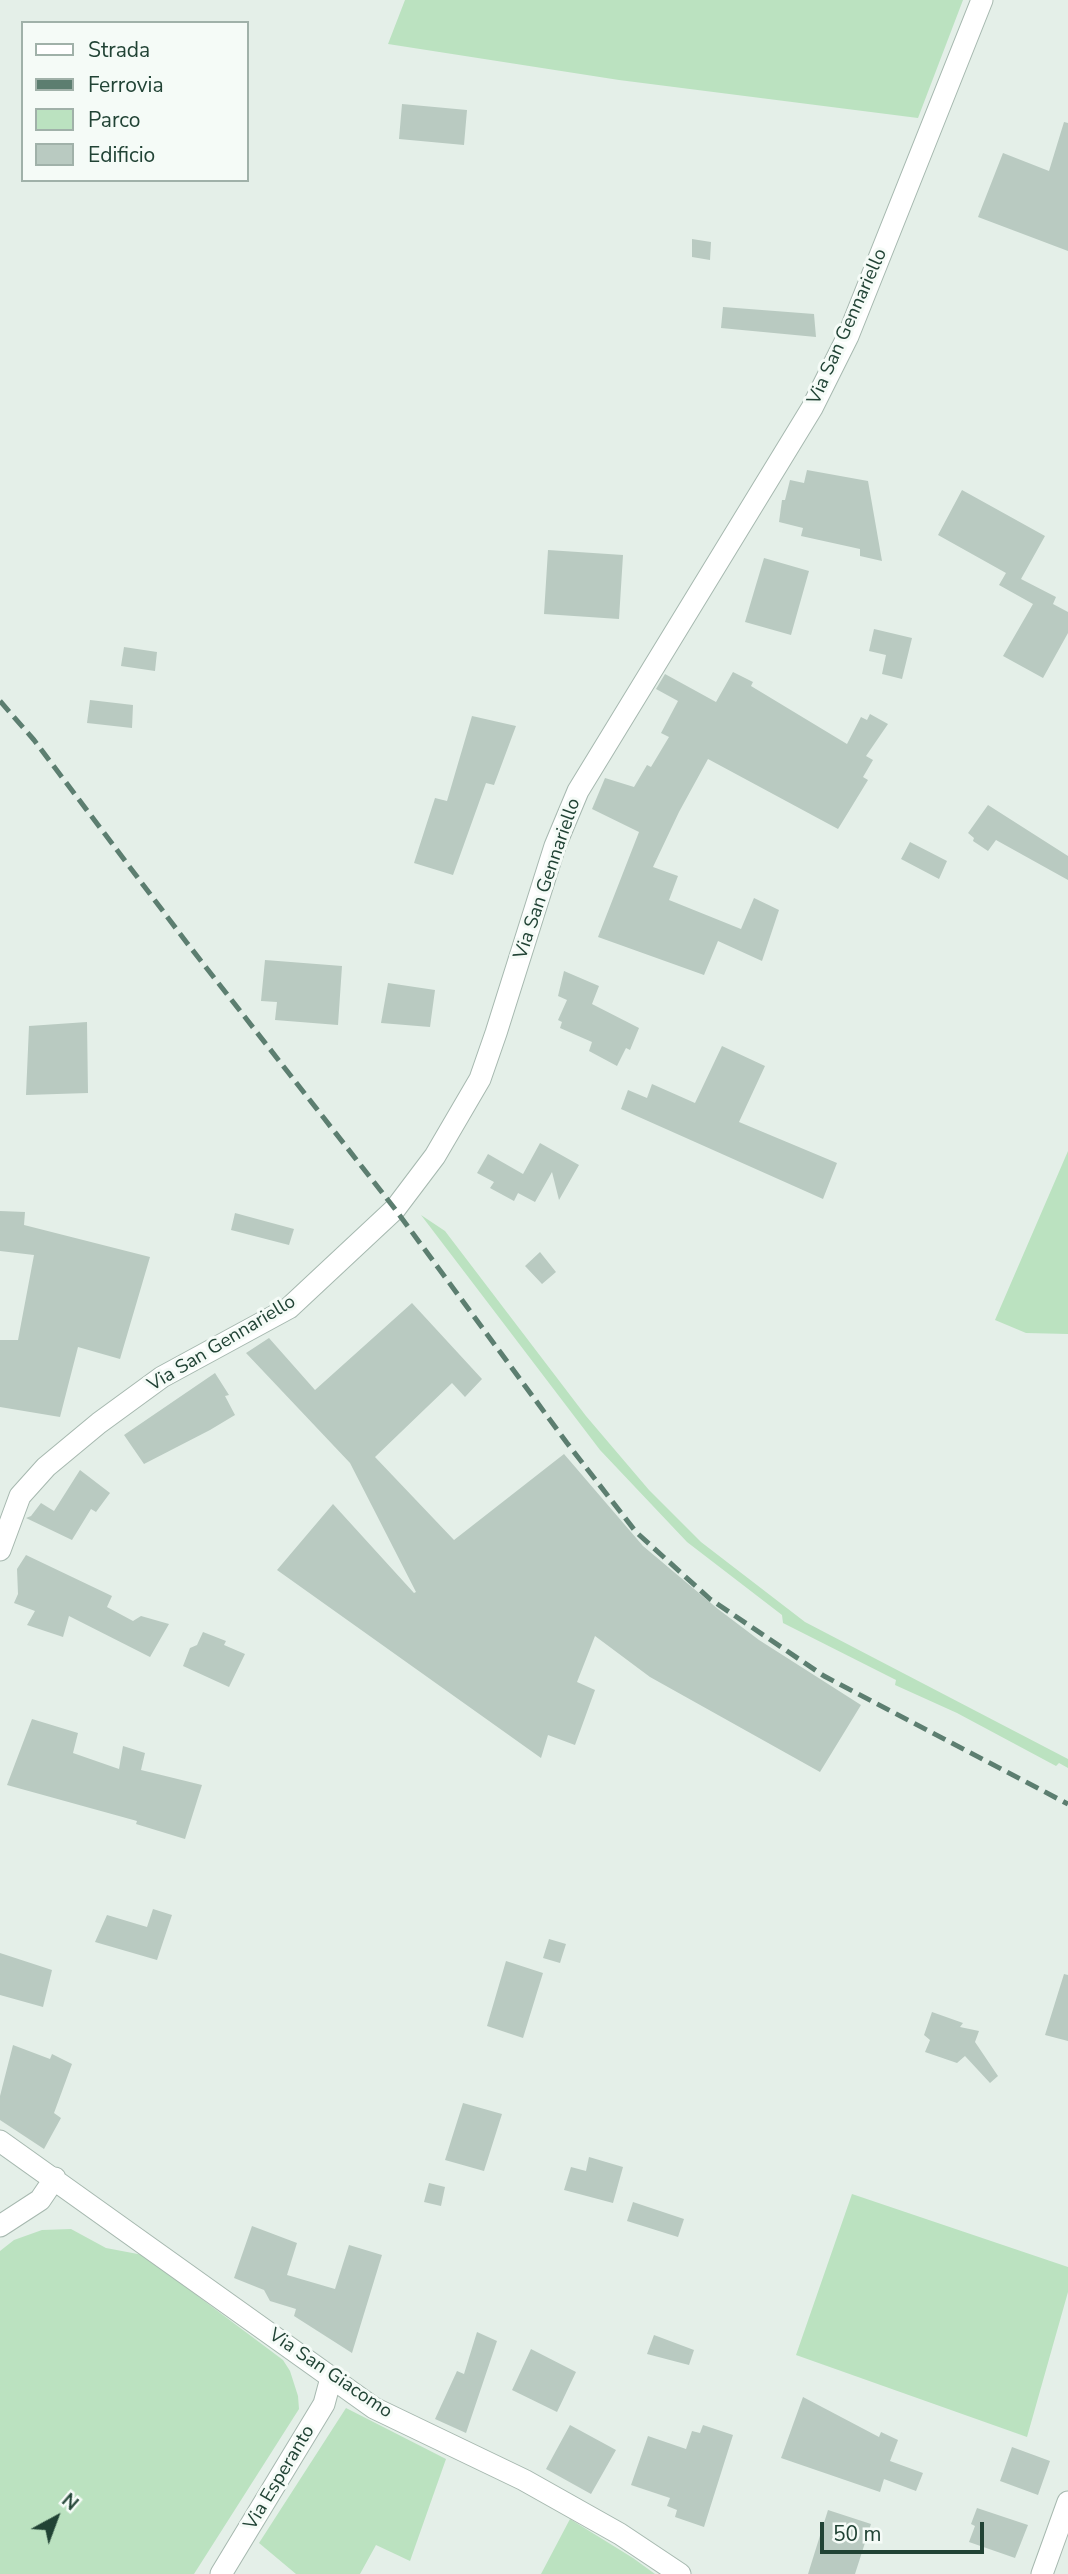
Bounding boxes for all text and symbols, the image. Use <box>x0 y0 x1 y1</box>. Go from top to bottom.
legend <box>21 21 248 182</box>
text: Strada <box>88 36 150 64</box>
text: Ferrovia <box>88 71 164 99</box>
text: Parco <box>88 106 141 134</box>
text: Edificio <box>88 141 155 169</box>
street label: Via San Gennariello <box>803 245 893 409</box>
street label: Via San Gennariello <box>510 796 586 962</box>
street label: Via San Gennariello <box>144 1291 300 1397</box>
street label: Via San Giacomo <box>264 2324 396 2424</box>
street label: Via Esperanto <box>240 2421 320 2535</box>
north arrow <box>21 2483 91 2553</box>
text: N <box>56 2488 84 2517</box>
scale bar <box>823 2508 988 2552</box>
text: 50 m <box>833 2520 882 2548</box>

